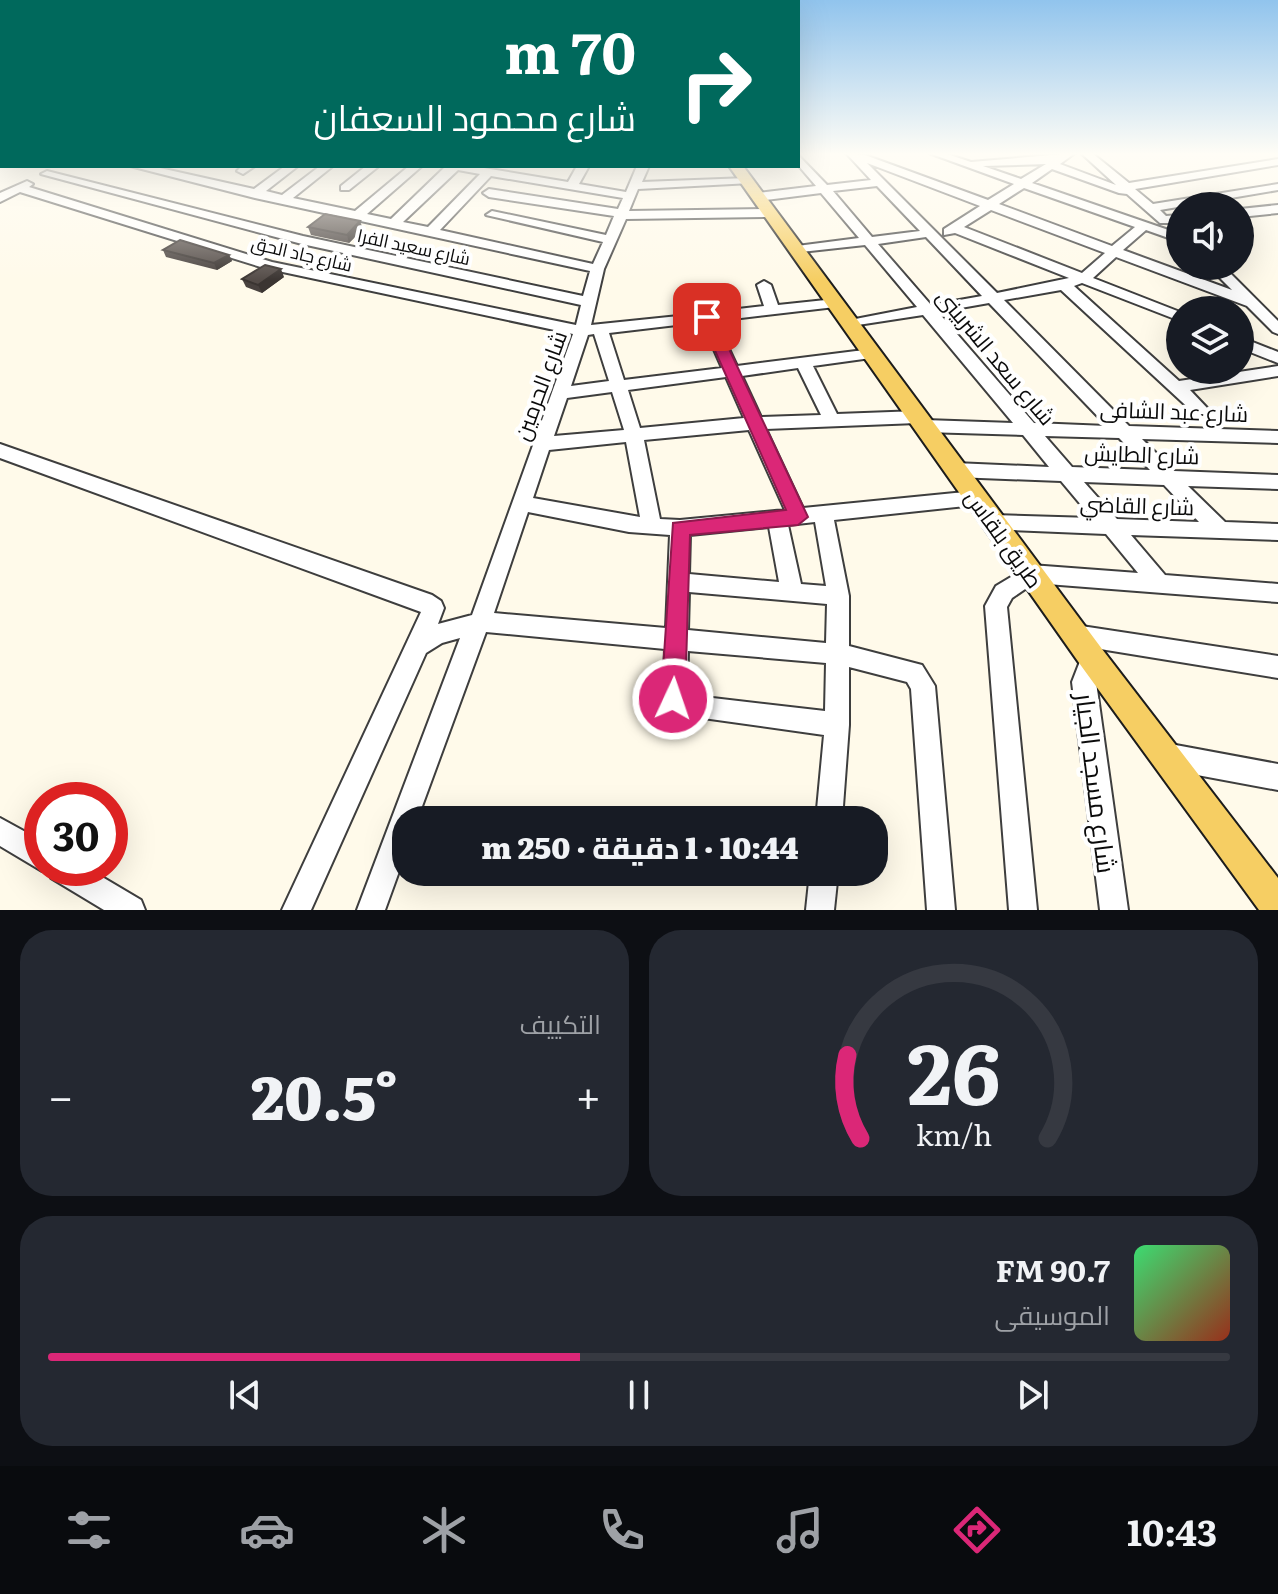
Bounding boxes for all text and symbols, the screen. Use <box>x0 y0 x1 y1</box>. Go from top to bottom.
text: 70 m <box>504 8 636 91</box>
icon: right <box>664 32 768 136</box>
text: شارع محمود السعفان <box>314 89 636 142</box>
map controls <box>1166 192 1254 384</box>
button: sound <box>1166 192 1254 280</box>
street label: شارع سعيد الفرا <box>355 221 473 271</box>
street label: شارع جاد الحق <box>249 228 355 278</box>
street label: شارع سعد الشربينى <box>930 281 1064 431</box>
pin <box>673 283 741 351</box>
icon: arrive <box>685 295 729 339</box>
button: layers <box>1166 296 1254 384</box>
street label: شارع الحرمين <box>504 325 574 445</box>
street label: شارع عبد الشافى <box>1099 391 1249 429</box>
street label: شارع الطايش <box>1084 434 1200 472</box>
street label: طريق بلقاس <box>958 482 1052 594</box>
street label: شارع القاضي <box>1079 486 1195 524</box>
position arrow <box>631 657 715 741</box>
street label: شارع مسجد الجيار <box>1067 689 1128 875</box>
speed limit sign: 30 <box>24 782 128 886</box>
text: 10:44 · 1 دقيقة · 250 m <box>481 824 799 868</box>
text: التكييف <box>519 1003 601 1042</box>
text: 26 <box>907 1007 1000 1131</box>
text: 20.5° <box>251 1049 398 1138</box>
text: − <box>48 1061 74 1127</box>
text: + <box>575 1061 601 1127</box>
text: km/h <box>915 1112 992 1155</box>
text: 90.7 FM <box>996 1247 1110 1291</box>
text: الموسيقى <box>995 1294 1110 1333</box>
icon: previous <box>223 1373 267 1417</box>
icon: pause <box>617 1373 661 1417</box>
icon: next <box>1011 1373 1055 1417</box>
icon: filters <box>61 1502 117 1558</box>
icon: car <box>239 1502 295 1558</box>
icon: climate <box>416 1502 472 1558</box>
icon: phone <box>594 1502 650 1558</box>
icon: music <box>772 1502 828 1558</box>
icon: directions <box>949 1502 1005 1558</box>
text: 10:43 <box>1127 1504 1217 1557</box>

